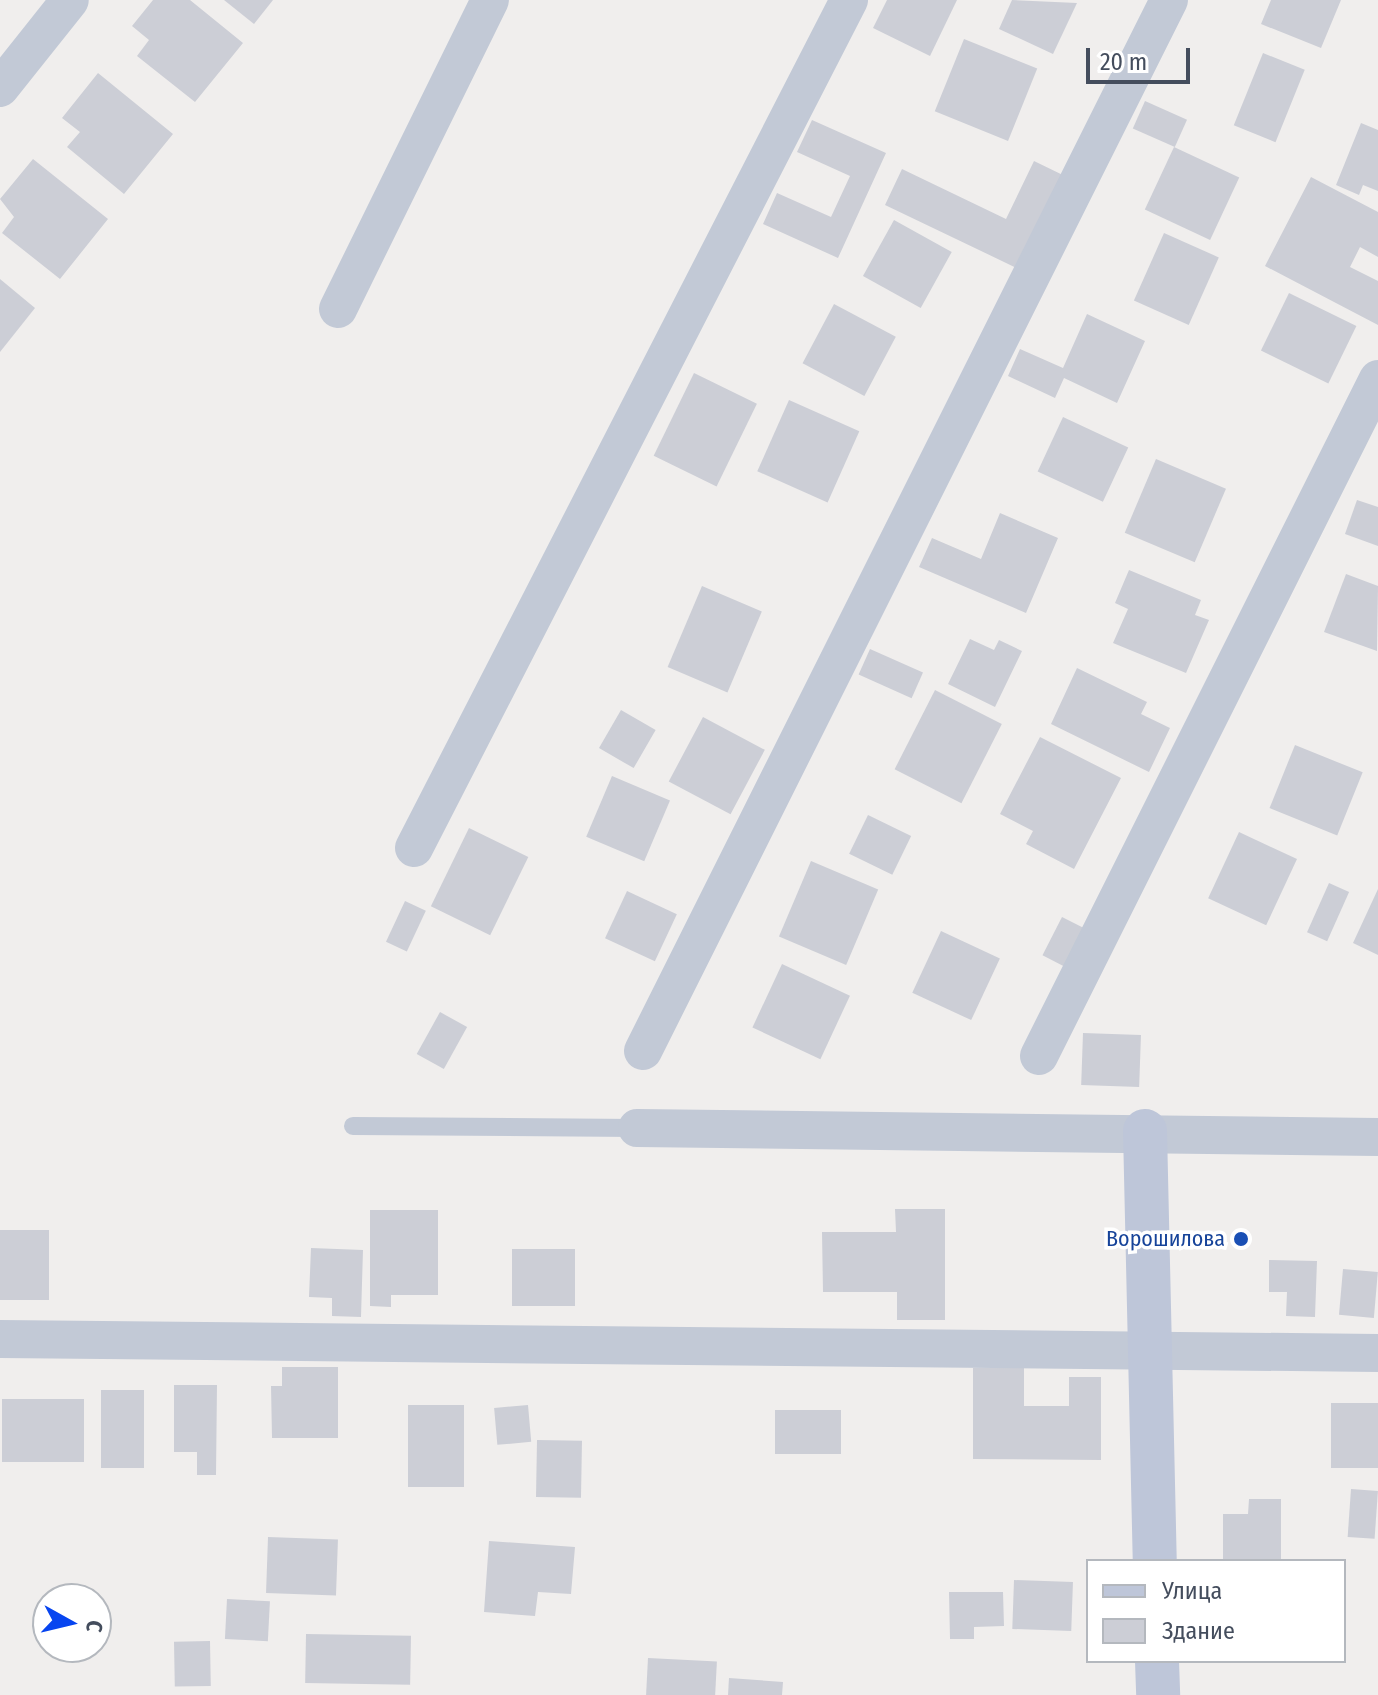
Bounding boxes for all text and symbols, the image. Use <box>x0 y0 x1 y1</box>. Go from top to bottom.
scale bar <box>1090 32 1194 82</box>
text: 20 m <box>1100 48 1147 76</box>
place label: Ворошилова <box>1106 1226 1225 1252</box>
marker: Ворошилова <box>1232 1230 1250 1248</box>
legend <box>1086 1559 1346 1663</box>
text: Улица <box>1162 1577 1222 1605</box>
north arrow <box>32 1583 112 1663</box>
text: Здание <box>1162 1617 1235 1645</box>
text: С <box>80 1619 108 1634</box>

